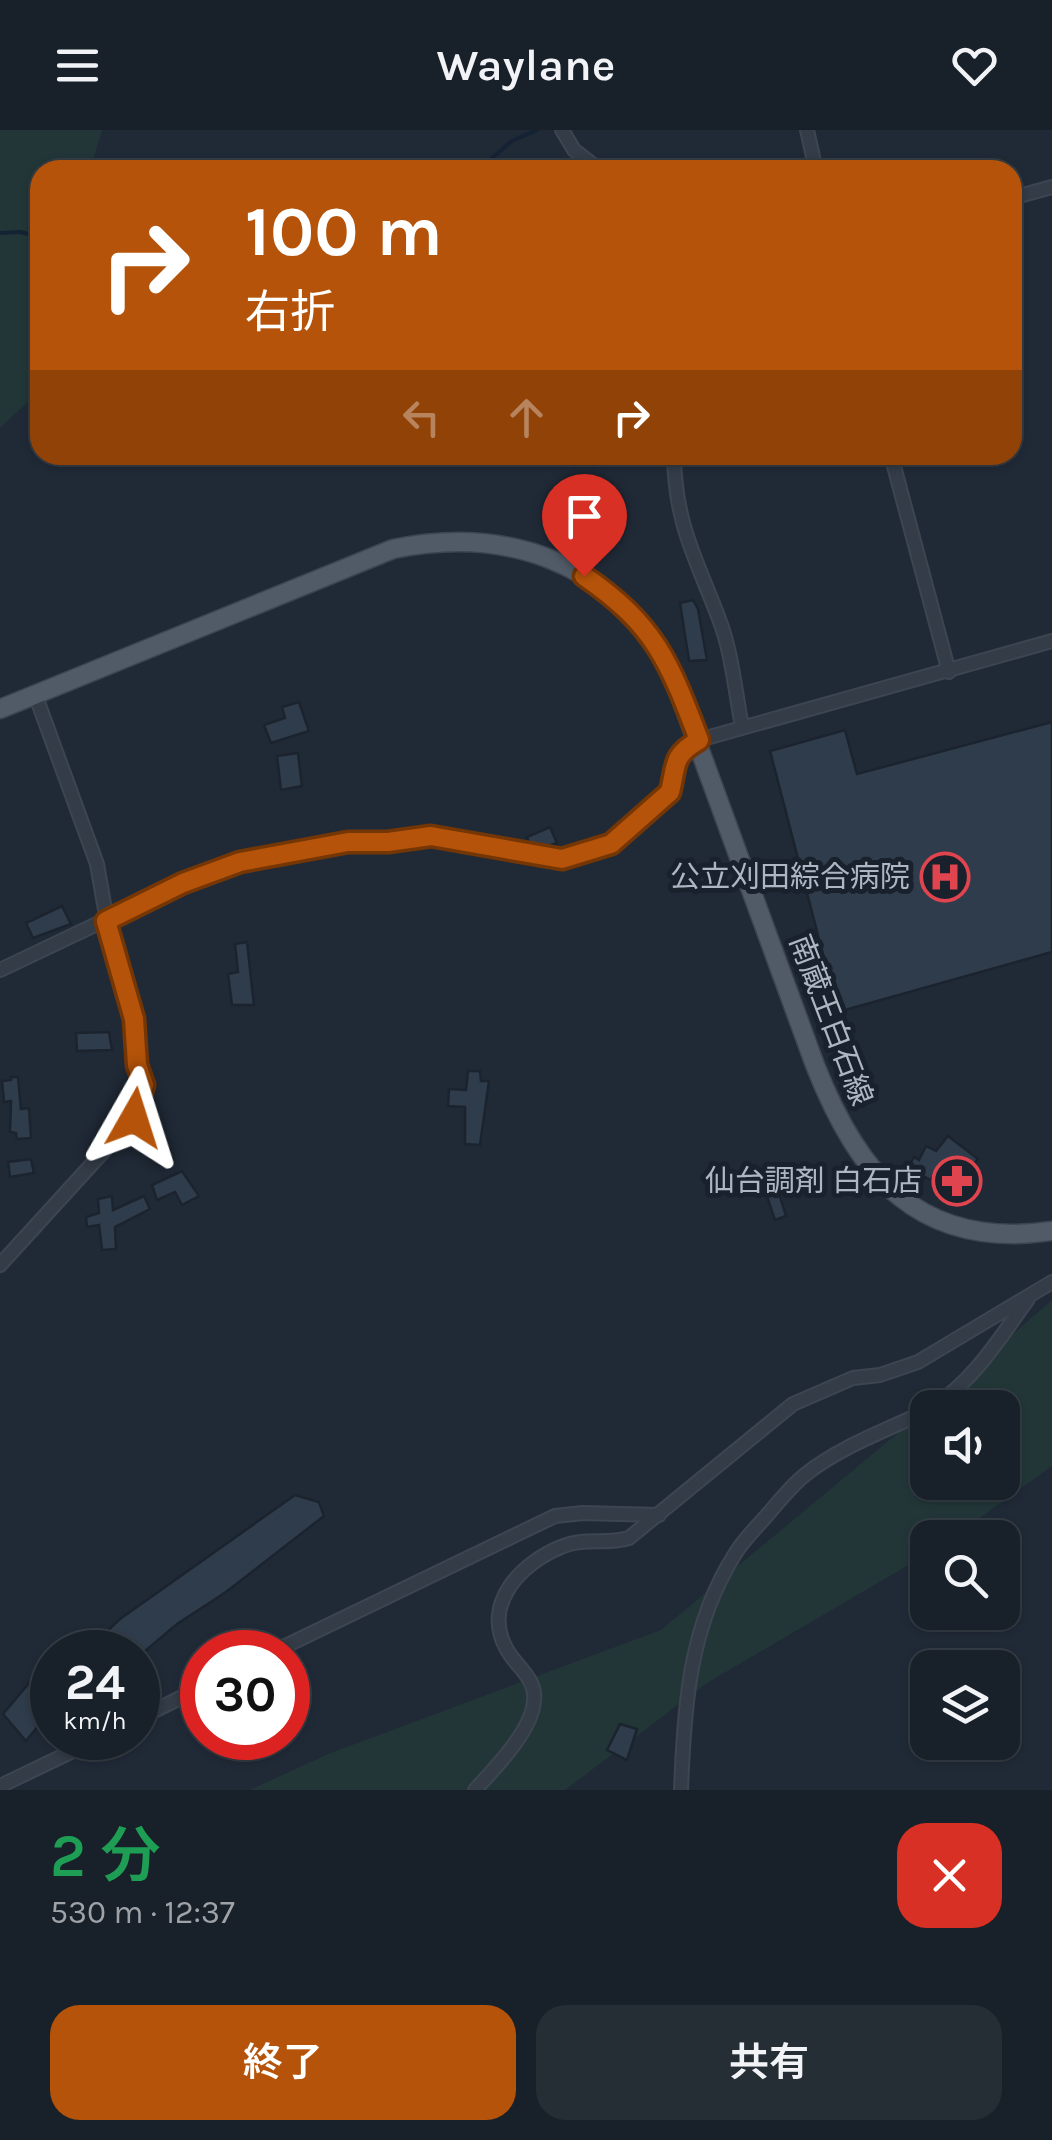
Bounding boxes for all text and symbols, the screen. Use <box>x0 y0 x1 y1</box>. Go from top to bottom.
icon: menu <box>50 38 105 93</box>
icon: heart <box>947 38 1002 93</box>
text: Waylane <box>436 39 616 91</box>
text: 100 m <box>245 191 443 273</box>
icon: right <box>80 200 210 330</box>
text: 右折 <box>245 286 335 338</box>
icon: left <box>394 390 449 445</box>
icon: ahead <box>499 390 554 445</box>
icon: right <box>604 390 659 445</box>
pin <box>542 474 627 577</box>
icon: arrive <box>557 489 612 544</box>
hospital icon: 公立刈田綜合病院 <box>919 851 971 903</box>
place label: 公立刈田綜合病院 <box>670 859 910 895</box>
street label: 南蔵王白石線 <box>782 930 880 1110</box>
position arrow <box>82 1066 186 1170</box>
pharmacy icon: 仙台調剤 白石店 <box>931 1155 983 1207</box>
place label: 仙台調剤 白石店 <box>705 1163 922 1199</box>
map controls <box>910 1390 1020 1760</box>
button: sound <box>910 1390 1020 1500</box>
button: search <box>910 1520 1020 1630</box>
speed limit sign: 30 <box>180 1630 310 1760</box>
button: layers <box>910 1650 1020 1760</box>
text: 24 <box>65 1653 125 1712</box>
text: km/h <box>63 1706 127 1735</box>
text: 2 分 <box>50 1821 161 1891</box>
button: close <box>897 1823 1002 1928</box>
text: 530 m · 12:37 <box>50 1894 235 1931</box>
button: 終了 <box>50 2005 516 2120</box>
button: 共有 <box>536 2005 1002 2120</box>

